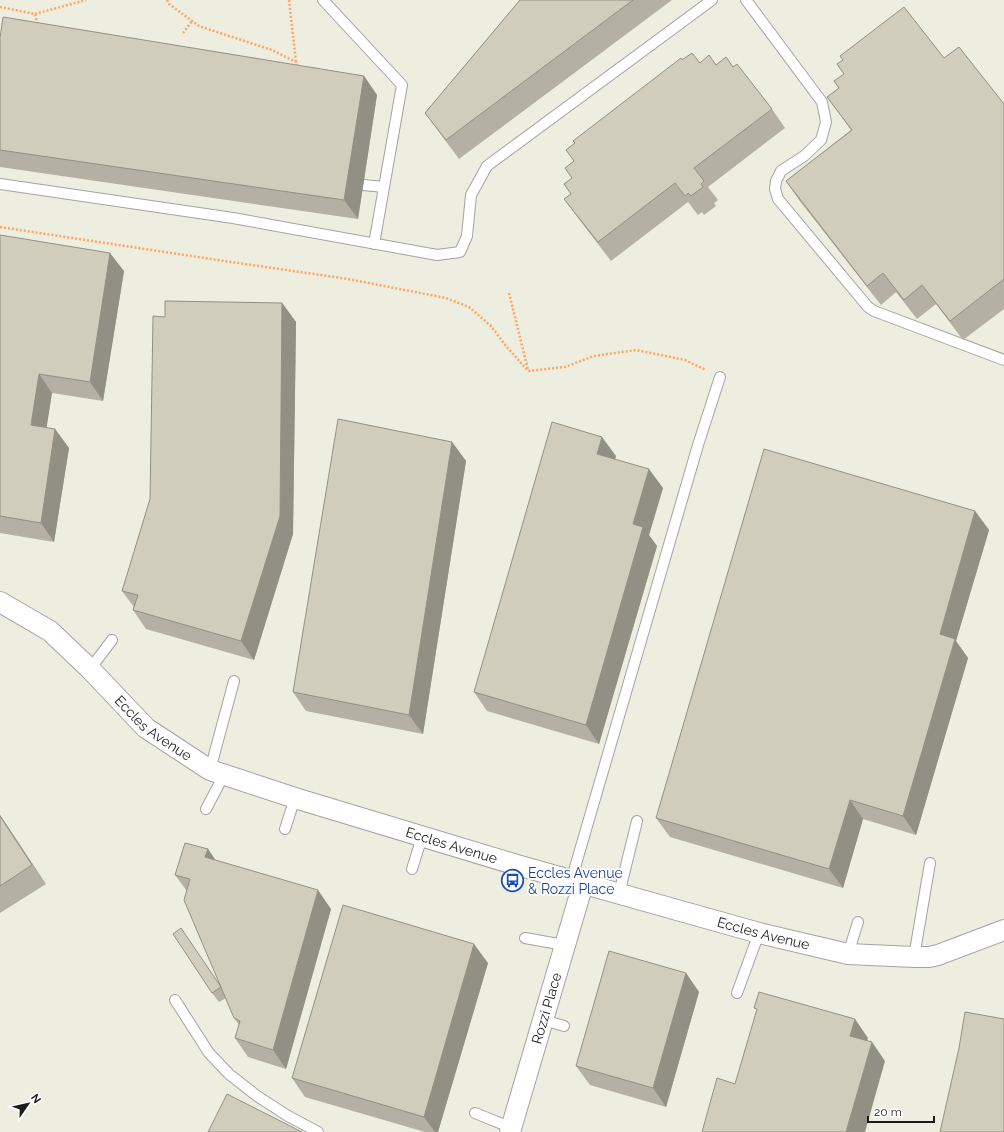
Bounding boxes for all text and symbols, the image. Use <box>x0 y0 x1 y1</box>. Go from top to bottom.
street label: Eccles Avenue <box>111 692 195 764</box>
street label: Eccles Avenue <box>404 824 499 867</box>
place label: Eccles Avenue & Rozzi Place <box>528 865 623 897</box>
bus stop icon: Eccles Avenue & Rozzi Place <box>499 868 525 894</box>
street label: Eccles Avenue <box>715 914 811 953</box>
street label: Rozzi Place <box>528 971 564 1046</box>
north arrow <box>8 1084 48 1124</box>
text: N <box>28 1092 44 1106</box>
scale bar <box>868 1098 934 1124</box>
text: 20 m <box>874 1105 902 1119</box>

